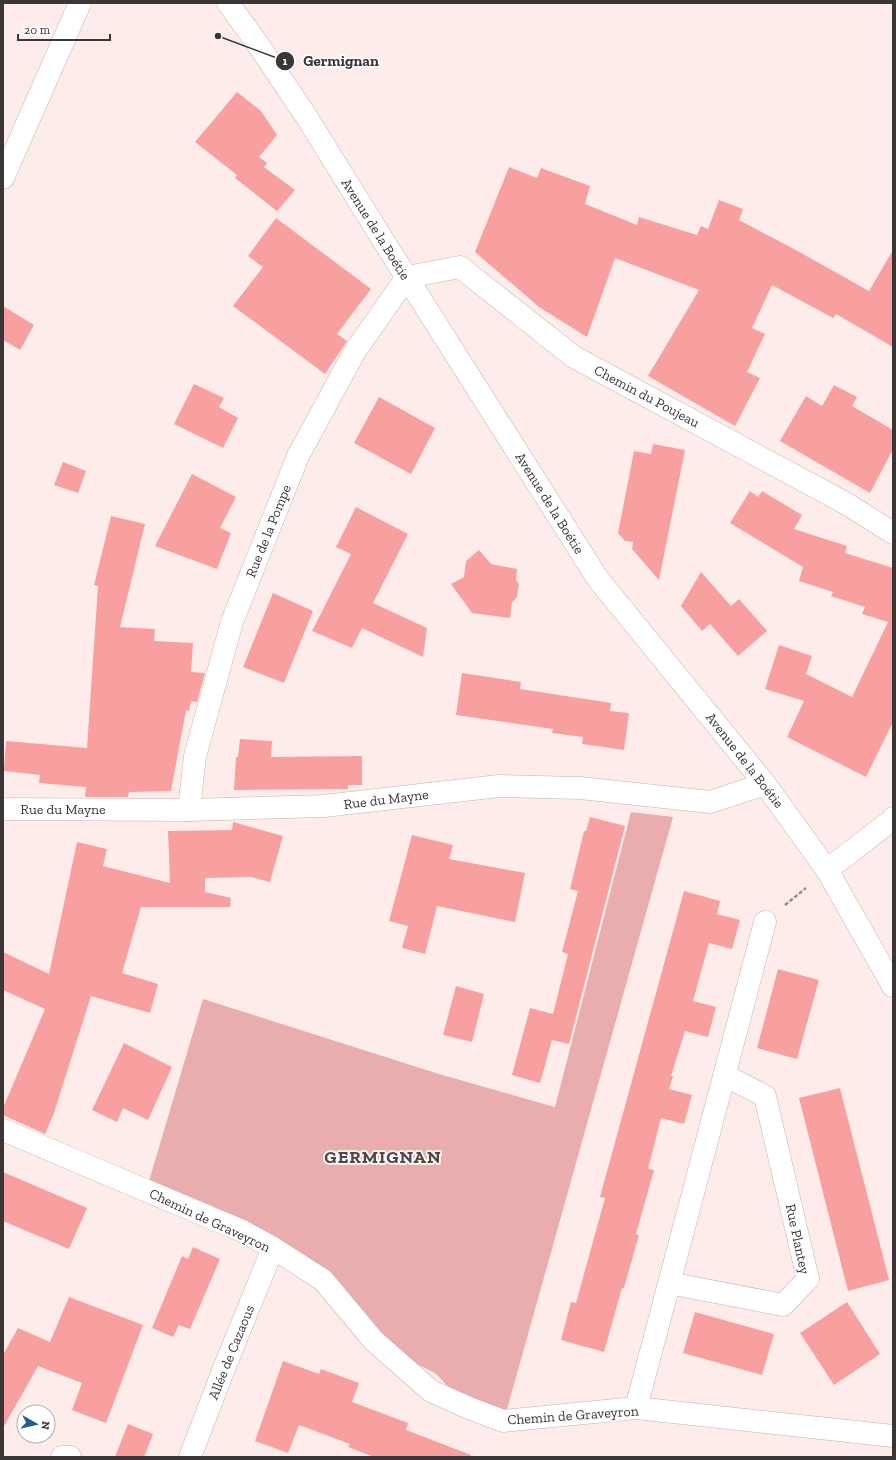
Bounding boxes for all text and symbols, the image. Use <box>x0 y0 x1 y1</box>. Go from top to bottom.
scale bar <box>18 16 110 42</box>
text: 20 m <box>24 23 51 37</box>
callout: Germignan <box>275 47 386 74</box>
text: Germignan <box>303 52 379 70</box>
text: 1 <box>283 54 288 68</box>
street label: Avenue de la Boétie <box>337 175 414 284</box>
street label: Chemin du Poujeau <box>591 362 702 431</box>
street label: Avenue de la Boétie <box>511 449 588 558</box>
street label: Rue de la Pompe <box>242 482 295 580</box>
street label: Avenue de la Boétie <box>702 709 787 812</box>
street label: Rue du Mayne <box>343 786 430 813</box>
street label: Rue du Mayne <box>20 801 106 818</box>
district label: GERMIGNAN <box>324 1146 442 1168</box>
street label: Chemin de Graveyron <box>147 1185 273 1256</box>
street label: Rue Plantey <box>782 1202 813 1277</box>
street label: Allée de Cazaous <box>205 1302 258 1402</box>
street label: Chemin de Graveyron <box>507 1402 639 1429</box>
north arrow <box>16 1404 56 1444</box>
text: N <box>38 1420 52 1431</box>

